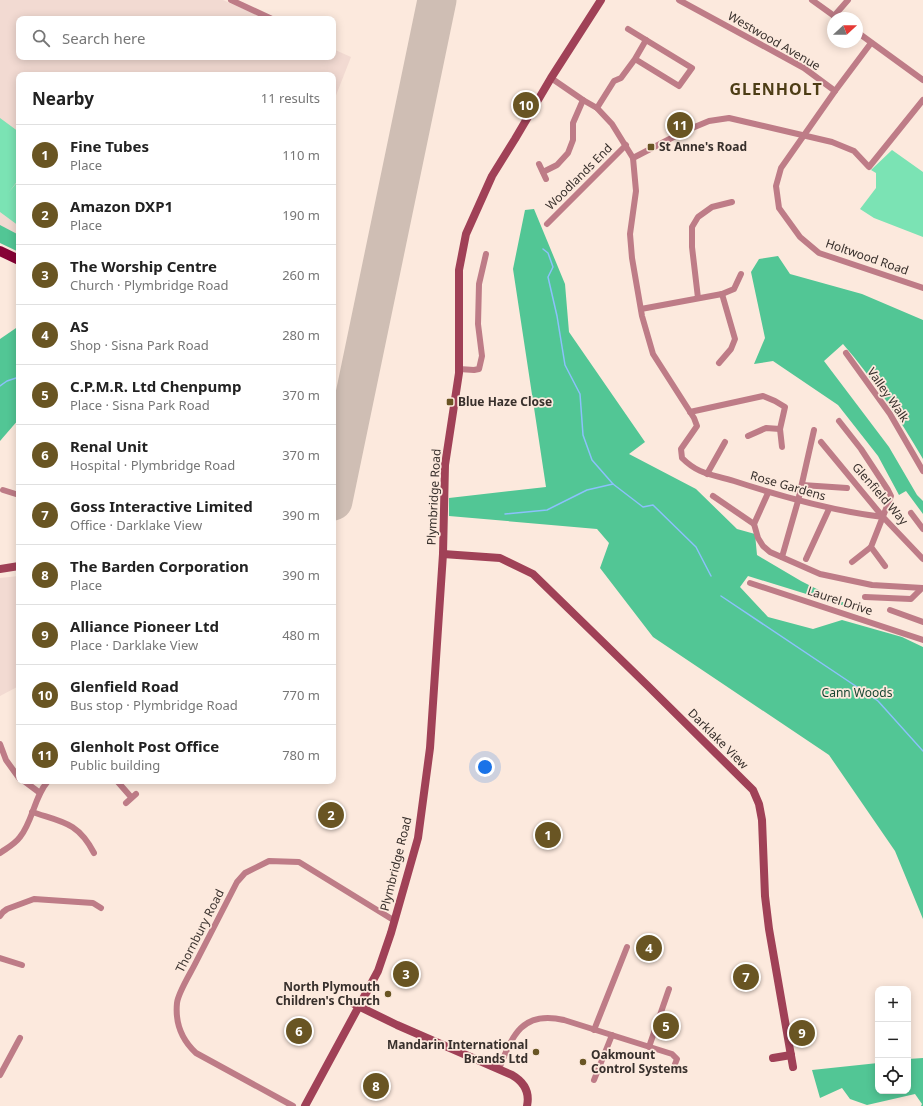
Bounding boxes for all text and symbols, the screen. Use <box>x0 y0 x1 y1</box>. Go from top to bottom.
street label: Westwood Avenue <box>725 7 824 74</box>
north arrow <box>827 12 863 48</box>
search box <box>16 16 336 60</box>
icon: search <box>30 27 52 49</box>
text: Search here <box>62 28 145 48</box>
district label: GLENHOLT <box>729 78 823 100</box>
text: Nearby <box>32 87 94 110</box>
text: 11 results <box>261 89 320 107</box>
pin: 10 <box>513 90 539 120</box>
pin: 11 <box>667 110 693 140</box>
text: Fine Tubes <box>70 136 149 156</box>
place label: St Anne's Road <box>659 138 747 155</box>
street label: Woodlands End <box>542 140 616 214</box>
marker: St Anne's Road <box>646 142 656 152</box>
text: 1 <box>41 146 49 164</box>
text: 110 m <box>282 146 320 164</box>
text: Place <box>70 156 102 174</box>
text: Amazon DXP1 <box>70 196 173 216</box>
text: 2 <box>41 206 49 224</box>
text: 190 m <box>282 206 320 224</box>
text: Place <box>70 216 102 234</box>
street label: Holtwood Road <box>823 234 911 279</box>
text: The Worship Centre <box>70 256 217 276</box>
text: 3 <box>41 266 49 284</box>
text: 260 m <box>282 266 320 284</box>
text: Church · Plymbridge Road <box>70 276 229 294</box>
text: AS <box>70 316 89 336</box>
text: 4 <box>41 326 49 344</box>
text: 280 m <box>282 326 320 344</box>
text: Shop · Sisna Park Road <box>70 336 209 354</box>
street label: Valley Walk <box>863 364 914 426</box>
text: C.P.M.R. Ltd Chenpump <box>70 376 241 396</box>
text: 5 <box>41 386 49 404</box>
text: 370 m <box>282 386 320 404</box>
place label: Blue Haze Close <box>458 393 552 410</box>
text: Place · Sisna Park Road <box>70 396 210 414</box>
marker: Blue Haze Close <box>445 397 455 407</box>
text: Renal Unit <box>70 436 148 456</box>
text: 6 <box>41 446 49 464</box>
text: 370 m <box>282 446 320 464</box>
street label: Plymbridge Road <box>422 448 445 546</box>
text: Hospital · Plymbridge Road <box>70 456 235 474</box>
street label: Glenfield Way <box>849 459 913 529</box>
street label: Rose Gardens <box>748 467 828 504</box>
text: Goss Interactive Limited <box>70 496 253 516</box>
text: 7 <box>41 506 49 524</box>
text: 390 m <box>282 506 320 524</box>
text: Office · Darklake View <box>70 516 202 534</box>
text: The Barden Corporation <box>70 556 249 576</box>
text: 8 <box>41 566 49 584</box>
text: 390 m <box>282 566 320 584</box>
text: Place <box>70 576 102 594</box>
street label: Laurel Drive <box>805 582 875 619</box>
text: Alliance Pioneer Ltd <box>70 616 219 636</box>
text: 9 <box>41 626 49 644</box>
text: 480 m <box>282 626 320 644</box>
text: Place · Darklake View <box>70 636 198 654</box>
text: Glenfield Road <box>70 676 179 696</box>
park label: Cann Woods <box>822 684 893 701</box>
text: 10 <box>38 686 52 704</box>
text: 770 m <box>282 686 320 704</box>
text: Bus stop · Plymbridge Road <box>70 696 238 714</box>
street label: Darklake View <box>684 705 753 773</box>
text: Glenholt Post Office <box>70 736 219 756</box>
text: 11 <box>38 746 52 764</box>
text: 780 m <box>282 746 320 764</box>
text: Public building <box>70 756 160 774</box>
your location <box>475 757 495 777</box>
pin: 2 <box>318 800 344 830</box>
street label: Plymbridge Road <box>376 815 415 913</box>
pin: 1 <box>535 820 561 850</box>
street label: Thornbury Road <box>171 886 228 975</box>
pin: 4 <box>636 933 662 963</box>
pin: 3 <box>393 959 419 989</box>
pin: 7 <box>733 962 759 992</box>
place label: North Plymouth Children's Church <box>275 978 380 1009</box>
map controls <box>875 986 911 1094</box>
button: + <box>875 986 911 1022</box>
marker: North Plymouth Children's Church <box>383 989 393 999</box>
pin: 5 <box>653 1011 679 1041</box>
pin: 6 <box>286 1016 312 1046</box>
pin: 9 <box>789 1018 815 1048</box>
button: − <box>875 1022 911 1058</box>
place label: Mandarin International Brands Ltd <box>387 1036 528 1067</box>
place label: Oakmount Control Systems <box>591 1046 688 1077</box>
marker: Mandarin International Brands Ltd <box>531 1047 541 1057</box>
marker: Oakmount Control Systems <box>578 1057 588 1067</box>
button: locate <box>875 1058 911 1094</box>
pin: 8 <box>363 1071 389 1101</box>

